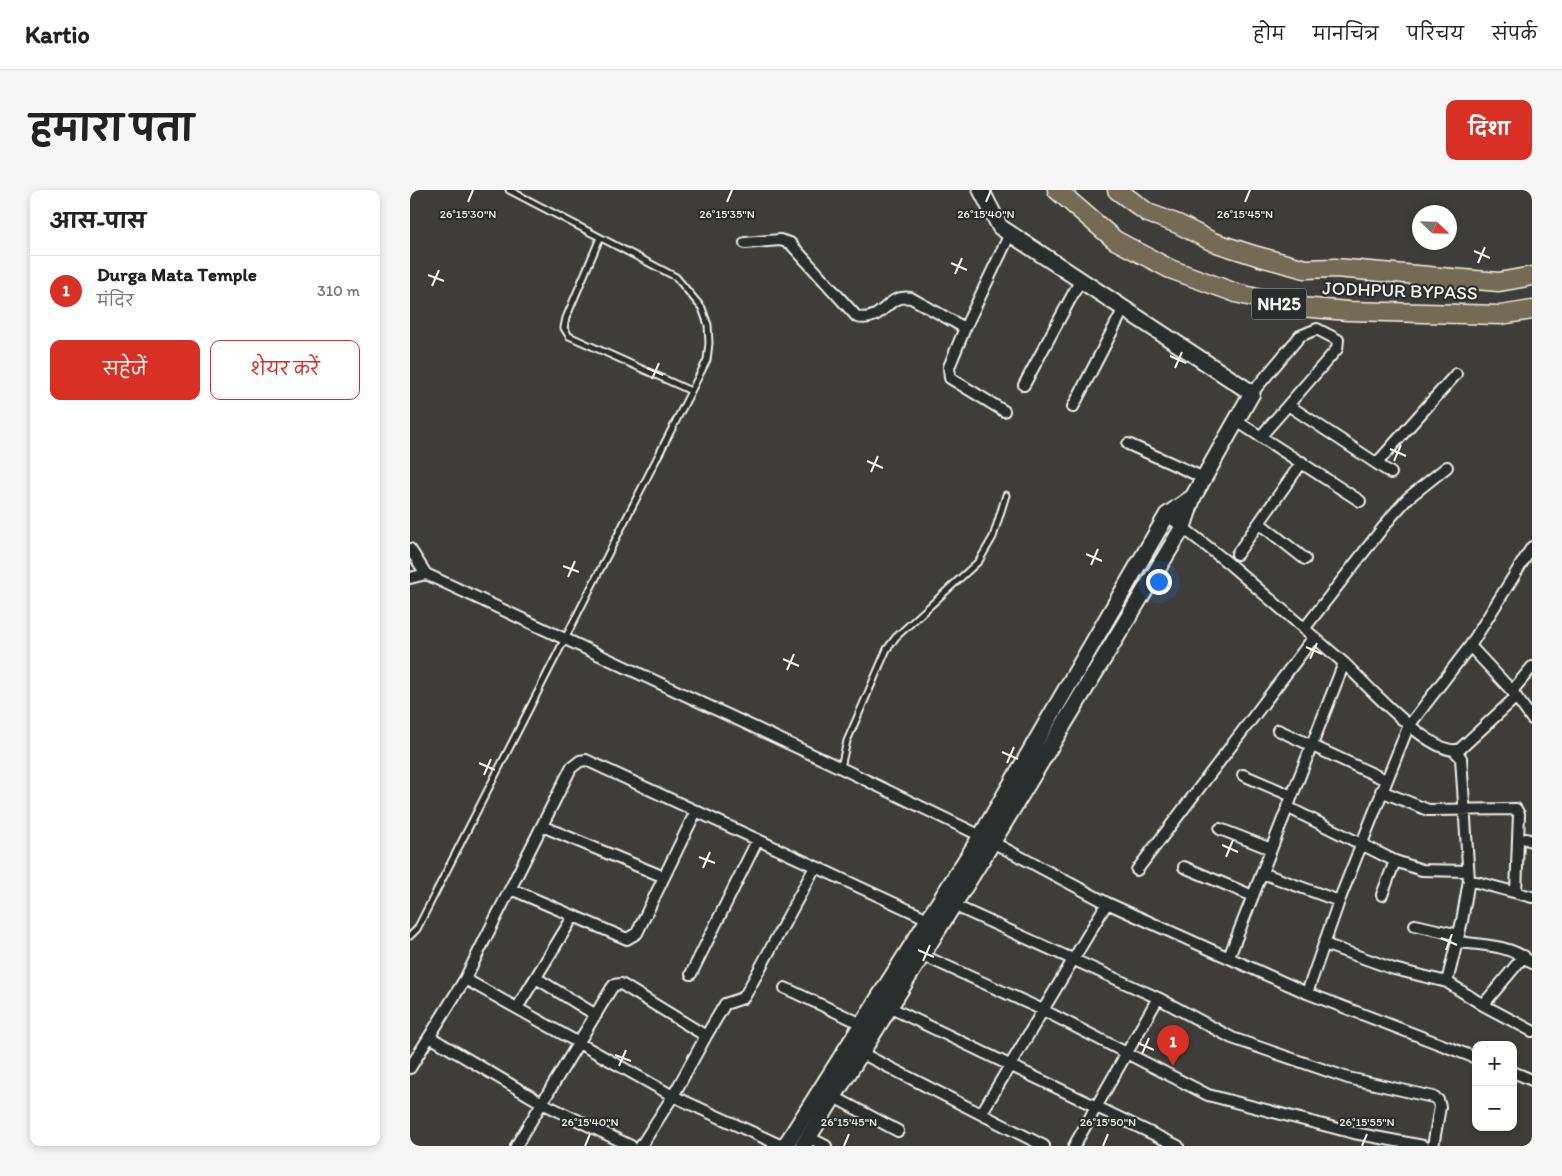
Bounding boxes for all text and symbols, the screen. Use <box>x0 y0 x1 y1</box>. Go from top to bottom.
text: Kartio <box>25 20 90 49</box>
text: होम <box>1253 23 1285 45</box>
text: मानचित्र <box>1313 23 1379 45</box>
text: परिचय <box>1407 23 1464 45</box>
text: संपर्क <box>1492 23 1537 45</box>
button: दिशा <box>1446 100 1532 160</box>
text: हमारा पता <box>30 107 193 149</box>
north arrow <box>1412 205 1457 250</box>
text: 26°15'30"N <box>440 207 496 221</box>
text: 26°15'35"N <box>699 207 755 221</box>
text: 26°15'40"N <box>957 207 1015 221</box>
text: 26°15'45"N <box>1217 207 1273 221</box>
text: आस-पास <box>50 208 146 233</box>
text: Durga Mata Temple <box>97 263 257 286</box>
street label: JODHPUR BYPASS <box>1322 276 1478 305</box>
text: 1 <box>62 281 70 300</box>
text: 310 m <box>317 281 360 300</box>
road number: NH25 <box>1252 288 1306 320</box>
text: मंदिर <box>97 291 134 310</box>
button: सहेजें <box>50 340 200 400</box>
button: शेयर करें <box>210 340 360 400</box>
your location <box>1146 569 1172 595</box>
pin: 1 <box>1157 1025 1189 1066</box>
map controls <box>1472 1041 1517 1131</box>
button: + <box>1472 1041 1517 1086</box>
button: − <box>1472 1086 1517 1131</box>
text: 26°15'40"N <box>561 1115 619 1129</box>
text: 26°15'45"N <box>821 1115 877 1129</box>
text: 26°15'50"N <box>1080 1115 1136 1129</box>
text: 26°15'55"N <box>1339 1115 1395 1129</box>

